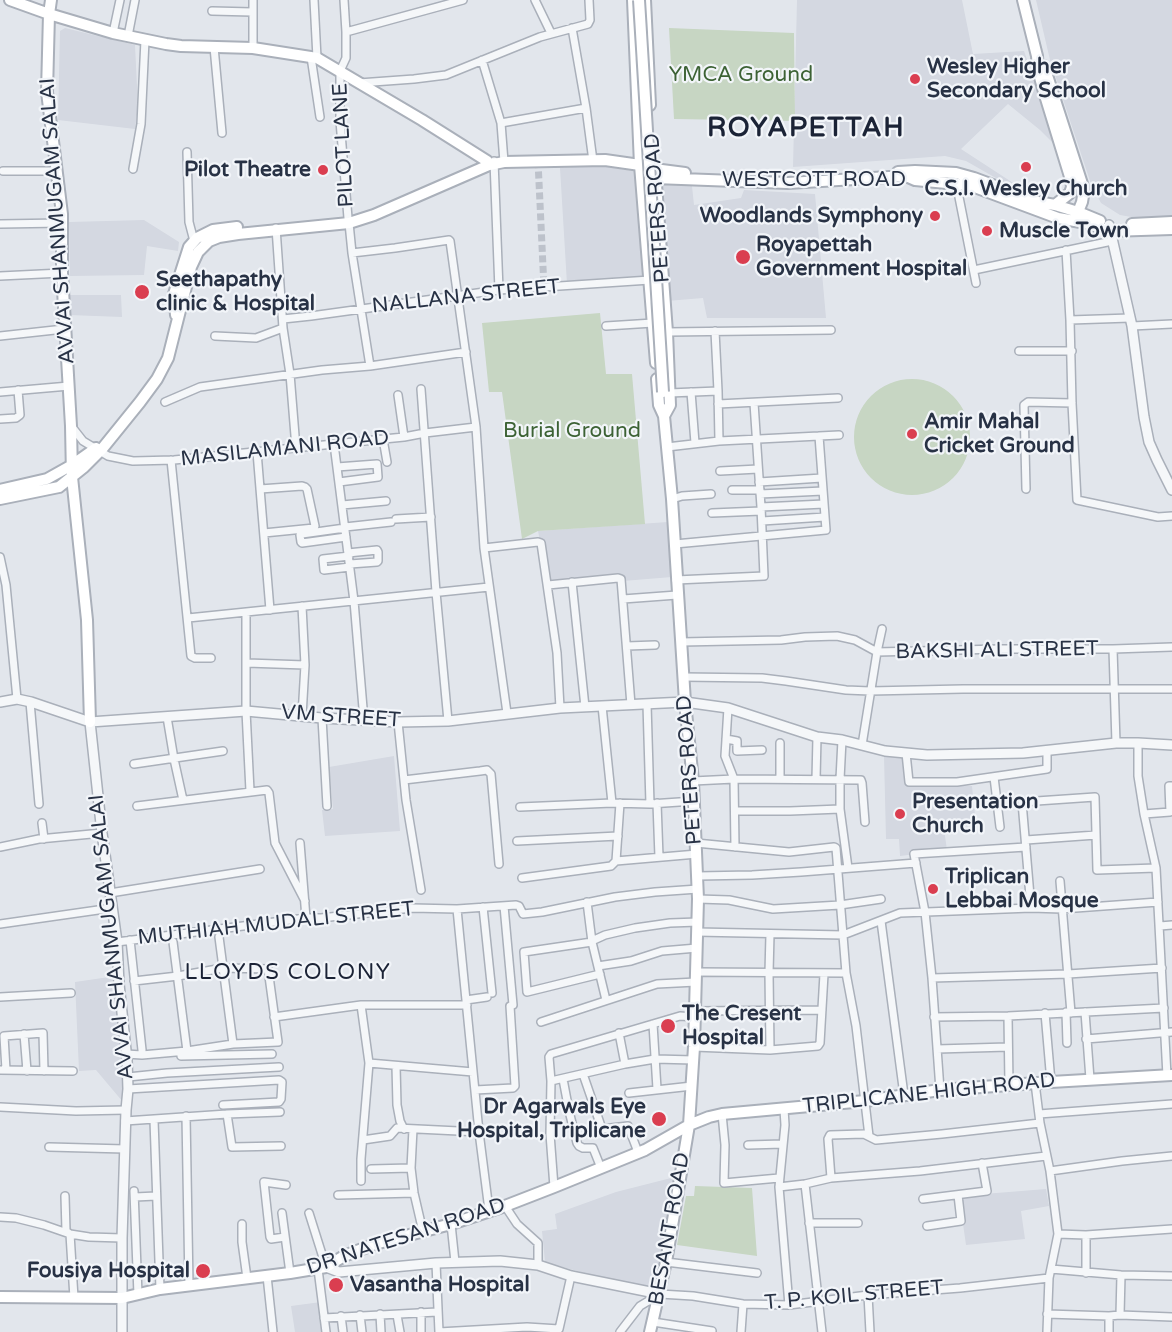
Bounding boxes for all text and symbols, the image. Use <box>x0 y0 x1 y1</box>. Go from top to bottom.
place label: Wesley Higher Secondary School <box>927 54 1106 104</box>
park label: YMCA Ground <box>669 62 813 88</box>
marker: Wesley Higher Secondary School <box>908 72 922 86</box>
street label: AVVAI SHANMUGAM SALAI <box>35 77 81 365</box>
street label: PILOT LANE <box>328 82 360 208</box>
district label: ROYAPETTAH <box>707 113 905 145</box>
street label: PETERS ROAD <box>640 132 676 284</box>
place label: Pilot Theatre <box>184 157 311 183</box>
marker: C.S.I. Wesley Church <box>1019 160 1033 174</box>
marker: Pilot Theatre <box>316 163 330 177</box>
street label: WESTCOTT ROAD <box>722 167 906 193</box>
place label: C.S.I. Wesley Church <box>924 176 1128 202</box>
place label: Woodlands Symphony <box>700 203 923 229</box>
marker: Woodlands Symphony <box>928 209 942 223</box>
place label: Muscle Town <box>999 218 1129 244</box>
marker: Muscle Town <box>980 224 994 238</box>
place label: Royapettah Government Hospital <box>756 232 967 282</box>
marker: Royapettah Government Hospital <box>734 248 752 266</box>
place label: Seethapathy clinic & Hospital <box>156 267 315 317</box>
street label: NALLANA STREET <box>370 275 562 319</box>
marker: Seethapathy clinic & Hospital <box>133 283 151 301</box>
place label: Amir Mahal Cricket Ground <box>924 409 1075 459</box>
park label: Burial Ground <box>503 418 641 444</box>
street label: MASILAMANI ROAD <box>179 426 391 472</box>
marker: Amir Mahal Cricket Ground <box>905 427 919 441</box>
street label: BAKSHI ALI STREET <box>895 637 1099 665</box>
street label: PETERS ROAD <box>672 694 708 846</box>
street label: VM STREET <box>280 700 402 734</box>
place label: Presentation Church <box>912 789 1038 839</box>
street label: AVVAI SHANMUGAM SALAI <box>84 793 140 1081</box>
marker: Presentation Church <box>893 807 907 821</box>
place label: Triplican Lebbai Mosque <box>945 864 1099 914</box>
marker: Triplican Lebbai Mosque <box>926 882 940 896</box>
street label: MUTHIAH MUDALI STREET <box>136 897 416 951</box>
district label: LLOYDS COLONY <box>185 960 391 986</box>
place label: The Cresent Hospital <box>682 1001 801 1051</box>
marker: The Cresent Hospital <box>659 1017 677 1035</box>
street label: TRIPLICANE HIGH ROAD <box>801 1068 1057 1120</box>
place label: Dr Agarwals Eye Hospital, Triplicane <box>457 1094 646 1144</box>
marker: Dr Agarwals Eye Hospital, Triplicane <box>650 1110 668 1128</box>
street label: BESANT ROAD <box>644 1151 696 1307</box>
street label: DR NATESAN ROAD <box>303 1193 509 1281</box>
place label: Fousiya Hospital <box>27 1258 190 1284</box>
marker: Fousiya Hospital <box>194 1262 212 1280</box>
place label: Vasantha Hospital <box>350 1272 530 1298</box>
marker: Vasantha Hospital <box>327 1276 345 1294</box>
street label: T. P. KOIL STREET <box>763 1276 945 1316</box>

